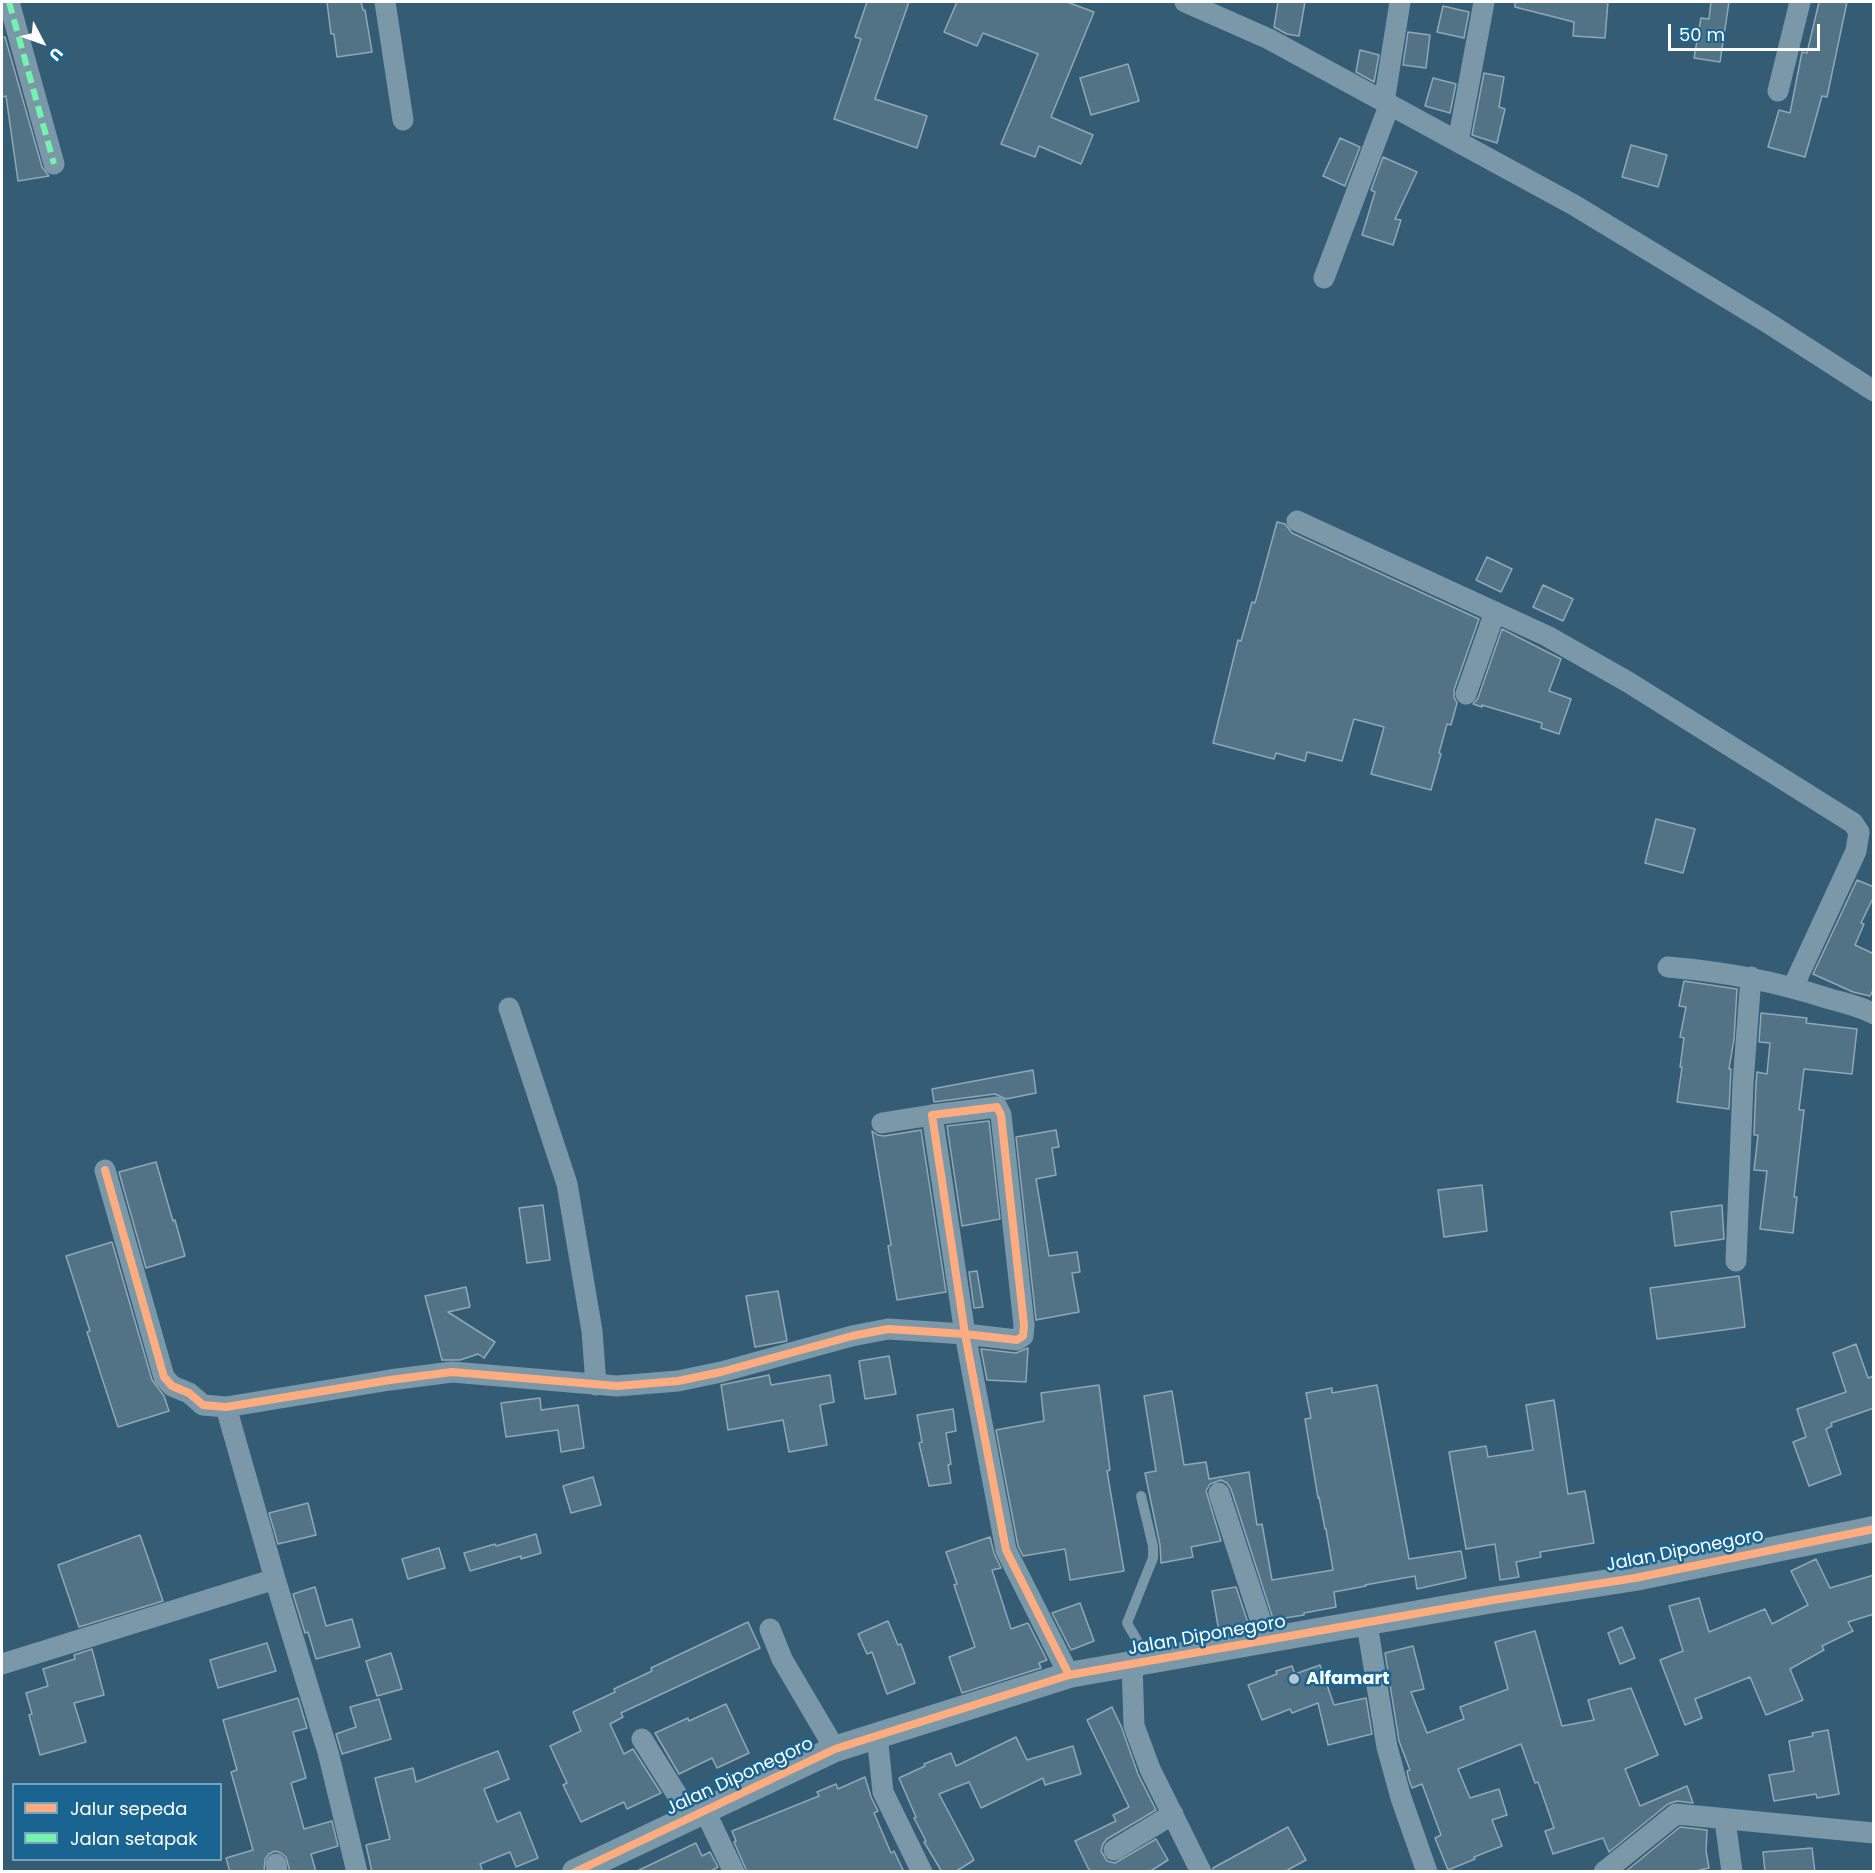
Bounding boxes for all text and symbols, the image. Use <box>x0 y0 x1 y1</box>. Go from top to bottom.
north arrow <box>12 12 72 72</box>
scale bar <box>1671 12 1822 50</box>
text: 50 m <box>1679 22 1725 47</box>
text: U <box>44 42 68 66</box>
street label: Jalan Diponegoro <box>1604 1525 1766 1577</box>
street label: Jalan Diponegoro <box>1126 1611 1288 1661</box>
place label: Alfamart <box>1306 1668 1390 1690</box>
marker: Alfamart <box>1287 1672 1301 1686</box>
street label: Jalan Diponegoro <box>663 1733 817 1821</box>
legend <box>12 1783 222 1861</box>
text: Jalur sepeda <box>70 1796 187 1821</box>
text: Jalan setapak <box>70 1826 198 1851</box>

